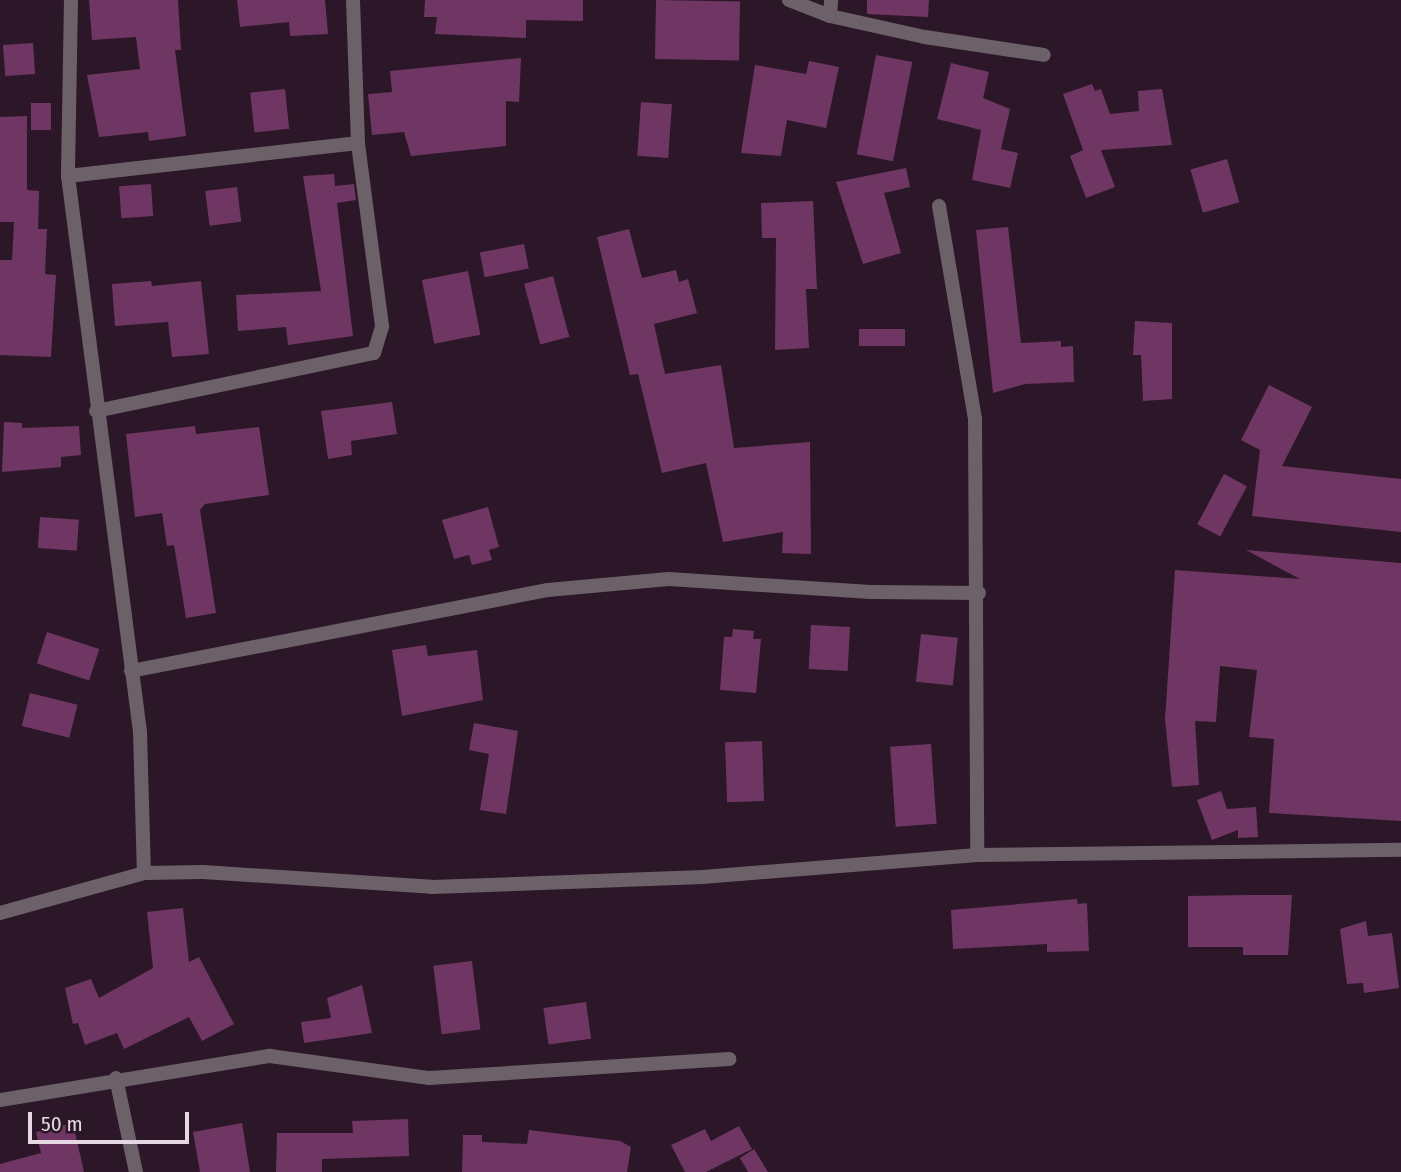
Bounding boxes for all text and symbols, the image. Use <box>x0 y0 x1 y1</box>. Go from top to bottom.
scale bar <box>32 1098 192 1142</box>
text: 50 m <box>41 1111 83 1137</box>

